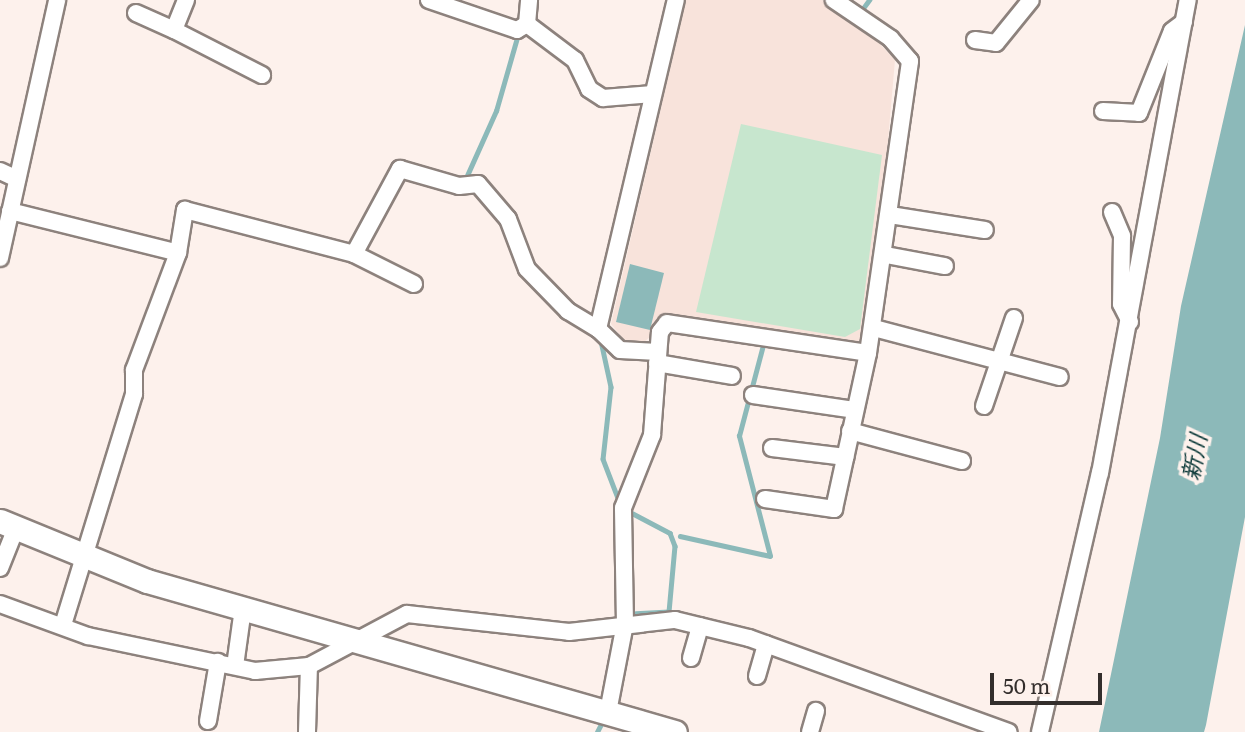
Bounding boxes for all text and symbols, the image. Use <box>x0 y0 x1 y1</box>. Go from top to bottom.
water label: 新川 <box>1175 432 1211 482</box>
scale bar <box>993 658 1105 702</box>
text: 50 m <box>1003 669 1050 700</box>

